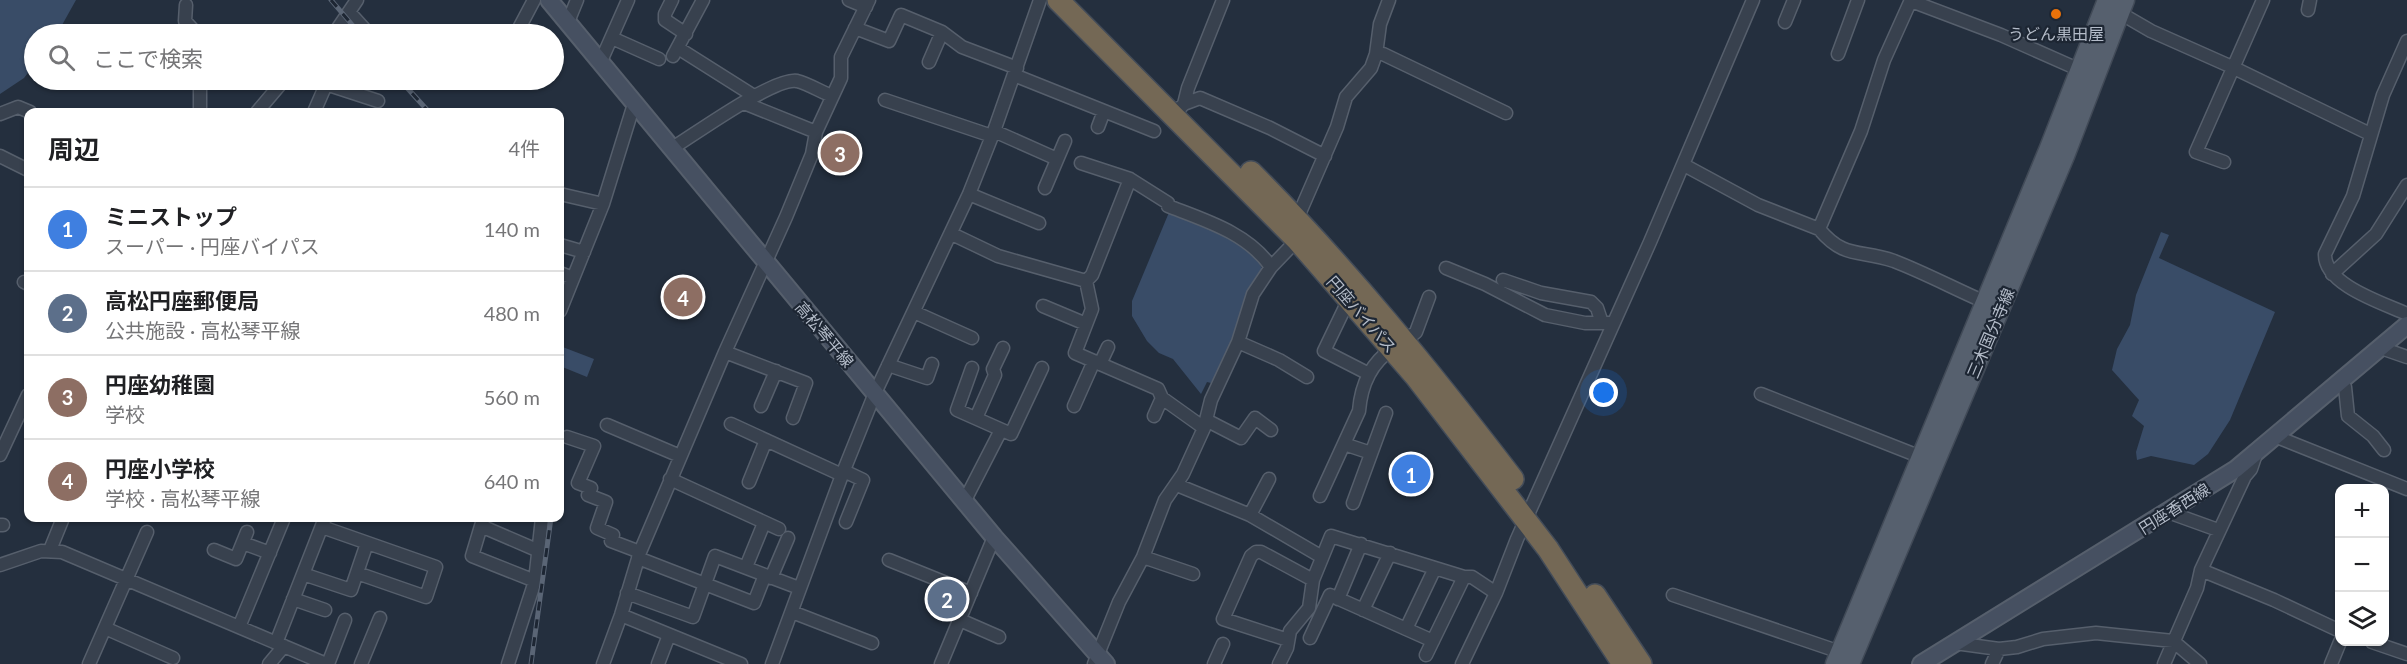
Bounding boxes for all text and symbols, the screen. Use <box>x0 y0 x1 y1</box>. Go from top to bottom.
marker: うどん黒田屋 <box>2049 7 2063 21</box>
search box <box>24 24 564 90</box>
place label: うどん黒田屋 <box>2008 24 2104 43</box>
icon: search <box>45 41 78 74</box>
text: ここで検索 <box>93 45 203 72</box>
pin: 3 <box>820 130 860 176</box>
text: 周辺 <box>48 133 100 165</box>
text: 4件 <box>508 136 540 160</box>
text: ミニストップ <box>105 203 237 230</box>
text: 1 <box>62 217 73 241</box>
text: 140 m <box>484 217 540 241</box>
text: スーパー · 円座バイパス <box>105 234 320 258</box>
street label: 円座バイパス <box>1323 272 1401 356</box>
pin: 4 <box>664 274 702 320</box>
street label: 三木国分寺線 <box>1962 285 2018 381</box>
text: 高松円座郵便局 <box>105 287 259 314</box>
street label: 高松琴平線 <box>792 297 858 371</box>
text: 2 <box>62 301 73 325</box>
text: 480 m <box>484 301 540 325</box>
text: 公共施設 · 高松琴平線 <box>105 318 300 342</box>
text: 円座幼稚園 <box>105 371 215 398</box>
your location <box>1589 378 1618 407</box>
text: 3 <box>62 385 73 409</box>
text: 560 m <box>484 385 540 409</box>
text: 学校 <box>105 402 145 426</box>
pin: 1 <box>1392 452 1430 496</box>
text: 円座小学校 <box>105 455 215 482</box>
text: 4 <box>62 469 73 493</box>
text: 640 m <box>484 469 540 493</box>
street label: 円座香西線 <box>2135 479 2213 537</box>
map controls <box>2335 484 2389 646</box>
button: + <box>2335 484 2389 538</box>
text: 学校 · 高松琴平線 <box>105 486 260 510</box>
button: − <box>2335 538 2389 592</box>
pin: 2 <box>928 576 966 622</box>
button: layers <box>2335 592 2389 646</box>

